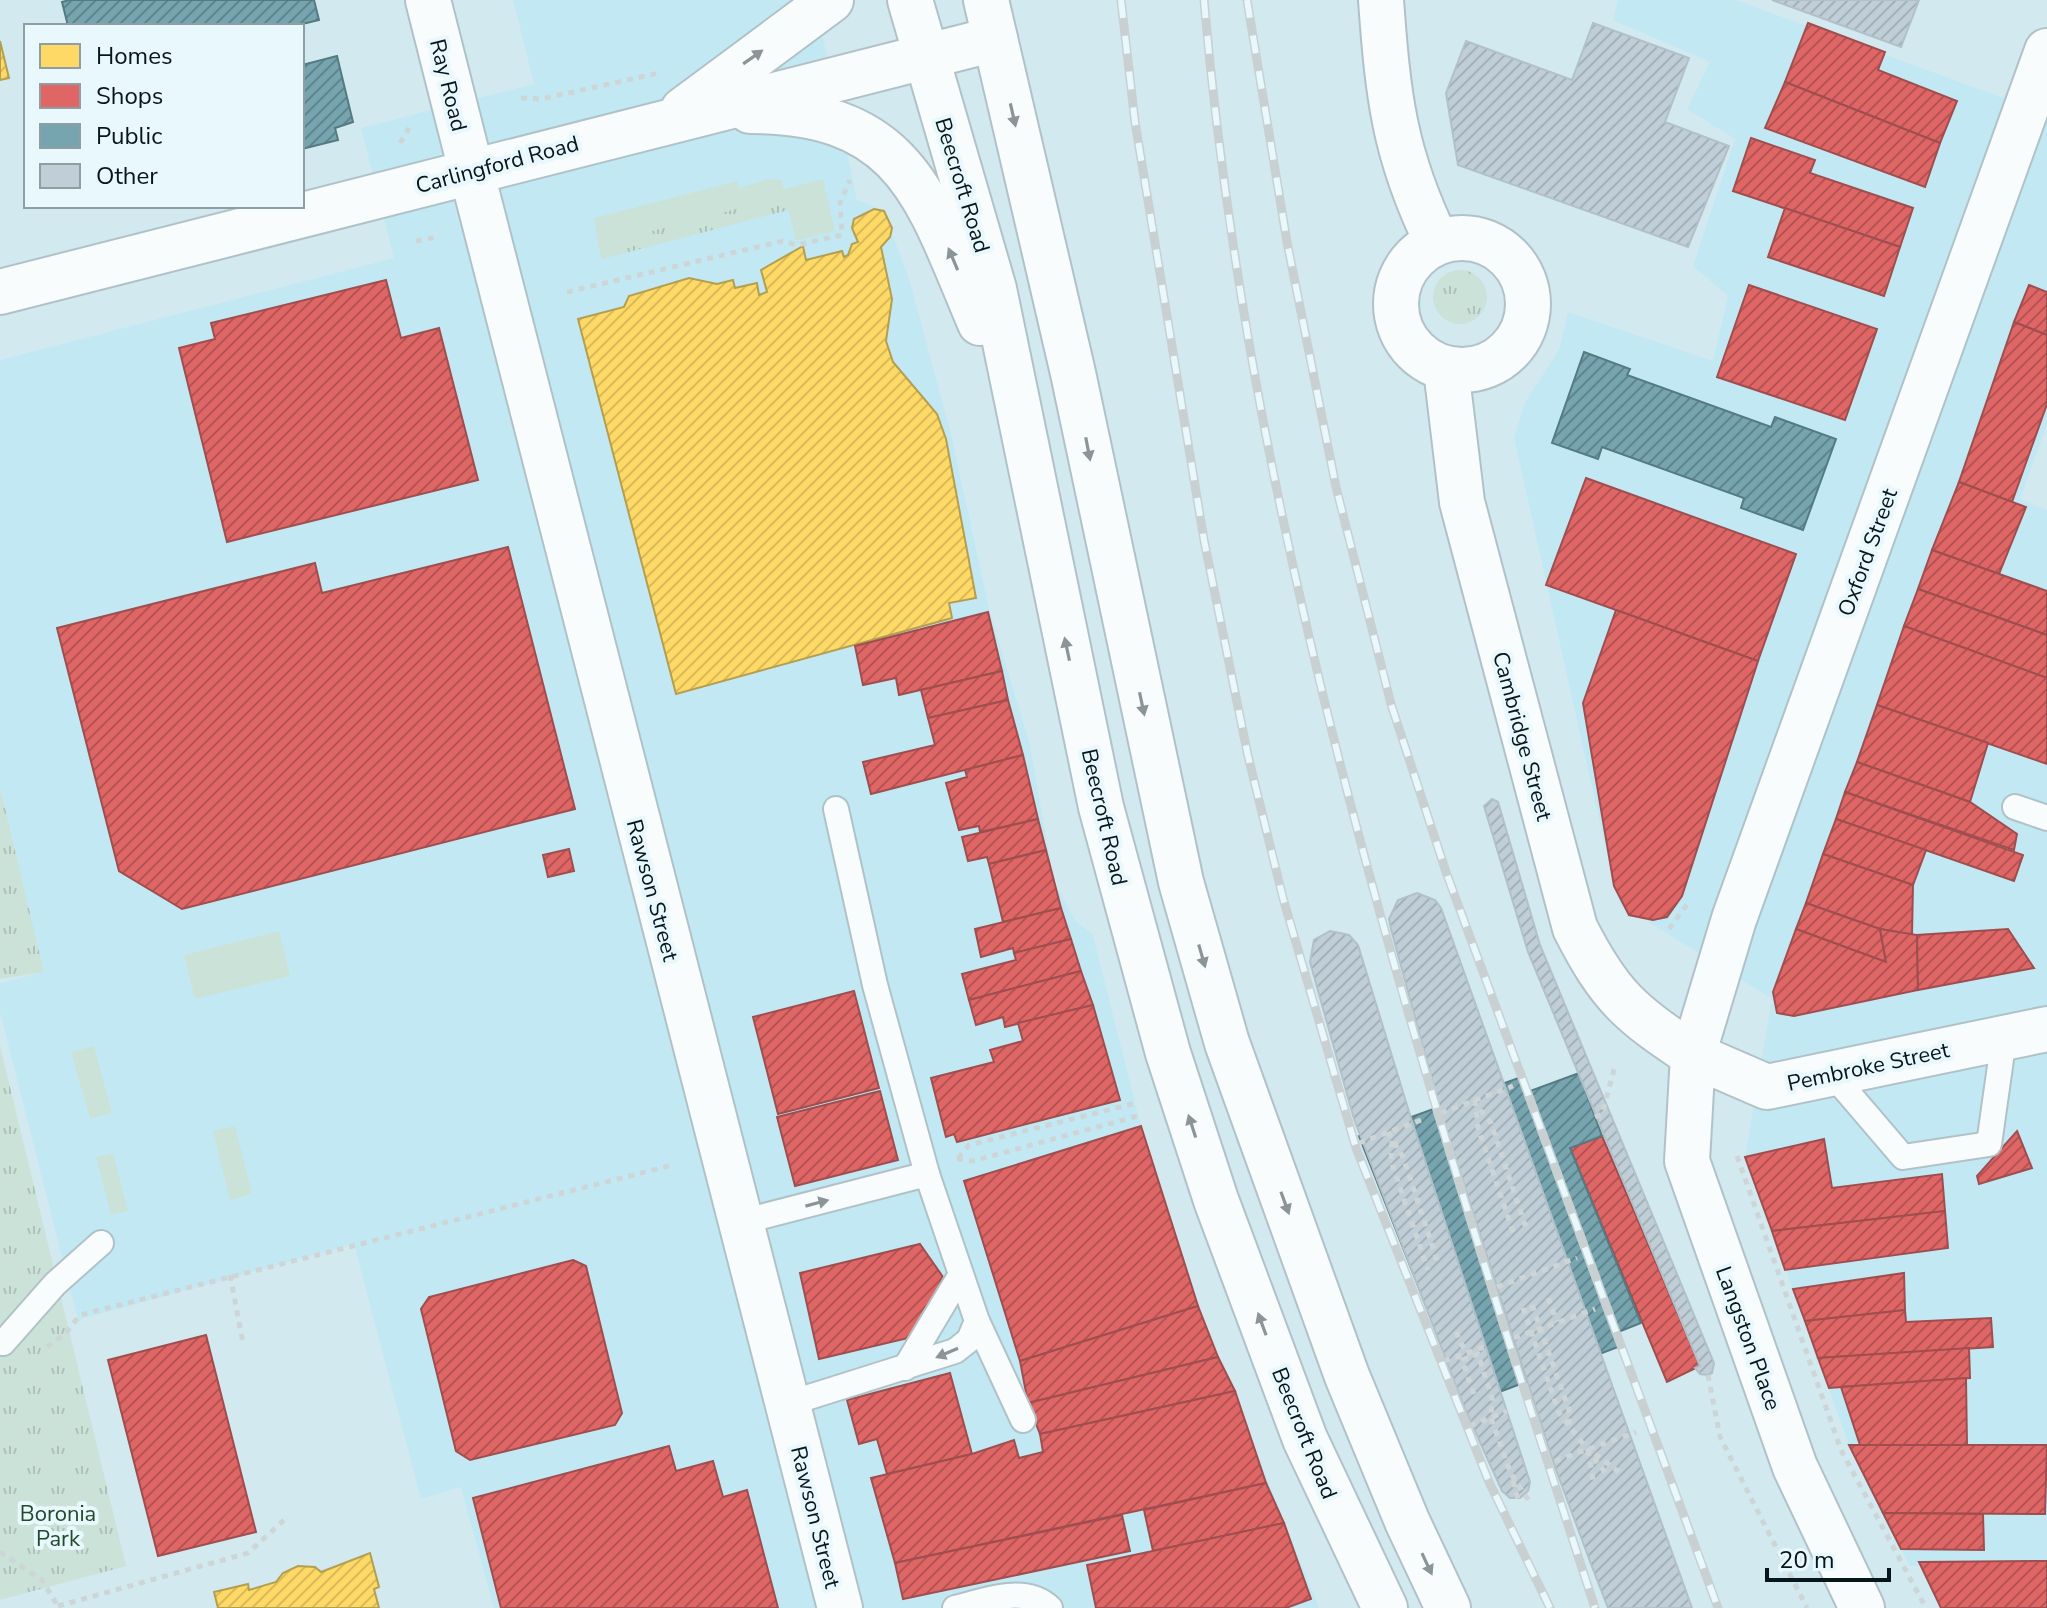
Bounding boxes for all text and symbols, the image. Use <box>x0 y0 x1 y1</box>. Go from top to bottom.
legend <box>24 24 304 208</box>
street label: Ray Road <box>422 36 474 135</box>
text: Homes <box>96 40 172 72</box>
one-way arrow <box>742 50 763 65</box>
text: Shops <box>96 80 163 112</box>
one-way arrow <box>1007 103 1019 128</box>
street label: Beecroft Road <box>927 114 997 256</box>
text: Public <box>96 120 162 152</box>
street label: Carlingford Road <box>412 129 582 201</box>
text: Other <box>96 160 158 192</box>
one-way arrow <box>946 248 959 271</box>
one-way arrow <box>1083 437 1095 462</box>
street label: Oxford Street <box>1831 484 1905 620</box>
one-way arrow <box>1060 636 1073 661</box>
street label: Cambridge Street <box>1485 648 1559 824</box>
one-way arrow <box>1136 691 1149 716</box>
street label: Beecroft Road <box>1074 746 1134 889</box>
street label: Rawson Street <box>619 816 685 965</box>
one-way arrow <box>1196 945 1209 969</box>
street label: Pembroke Street <box>1784 1035 1952 1099</box>
one-way arrow <box>1185 1114 1198 1138</box>
one-way arrow <box>1279 1191 1292 1215</box>
one-way arrow <box>804 1197 829 1209</box>
street label: Langston Place <box>1708 1262 1788 1415</box>
one-way arrow <box>1255 1311 1268 1335</box>
one-way arrow <box>936 1346 959 1359</box>
street label: Beecroft Road <box>1264 1363 1344 1504</box>
street label: Rawson Street <box>783 1443 847 1592</box>
park label: Boronia Park <box>20 1499 96 1554</box>
scale bar <box>1767 1532 1889 1582</box>
text: 20 m <box>1779 1544 1835 1576</box>
one-way arrow <box>1420 1553 1434 1576</box>

